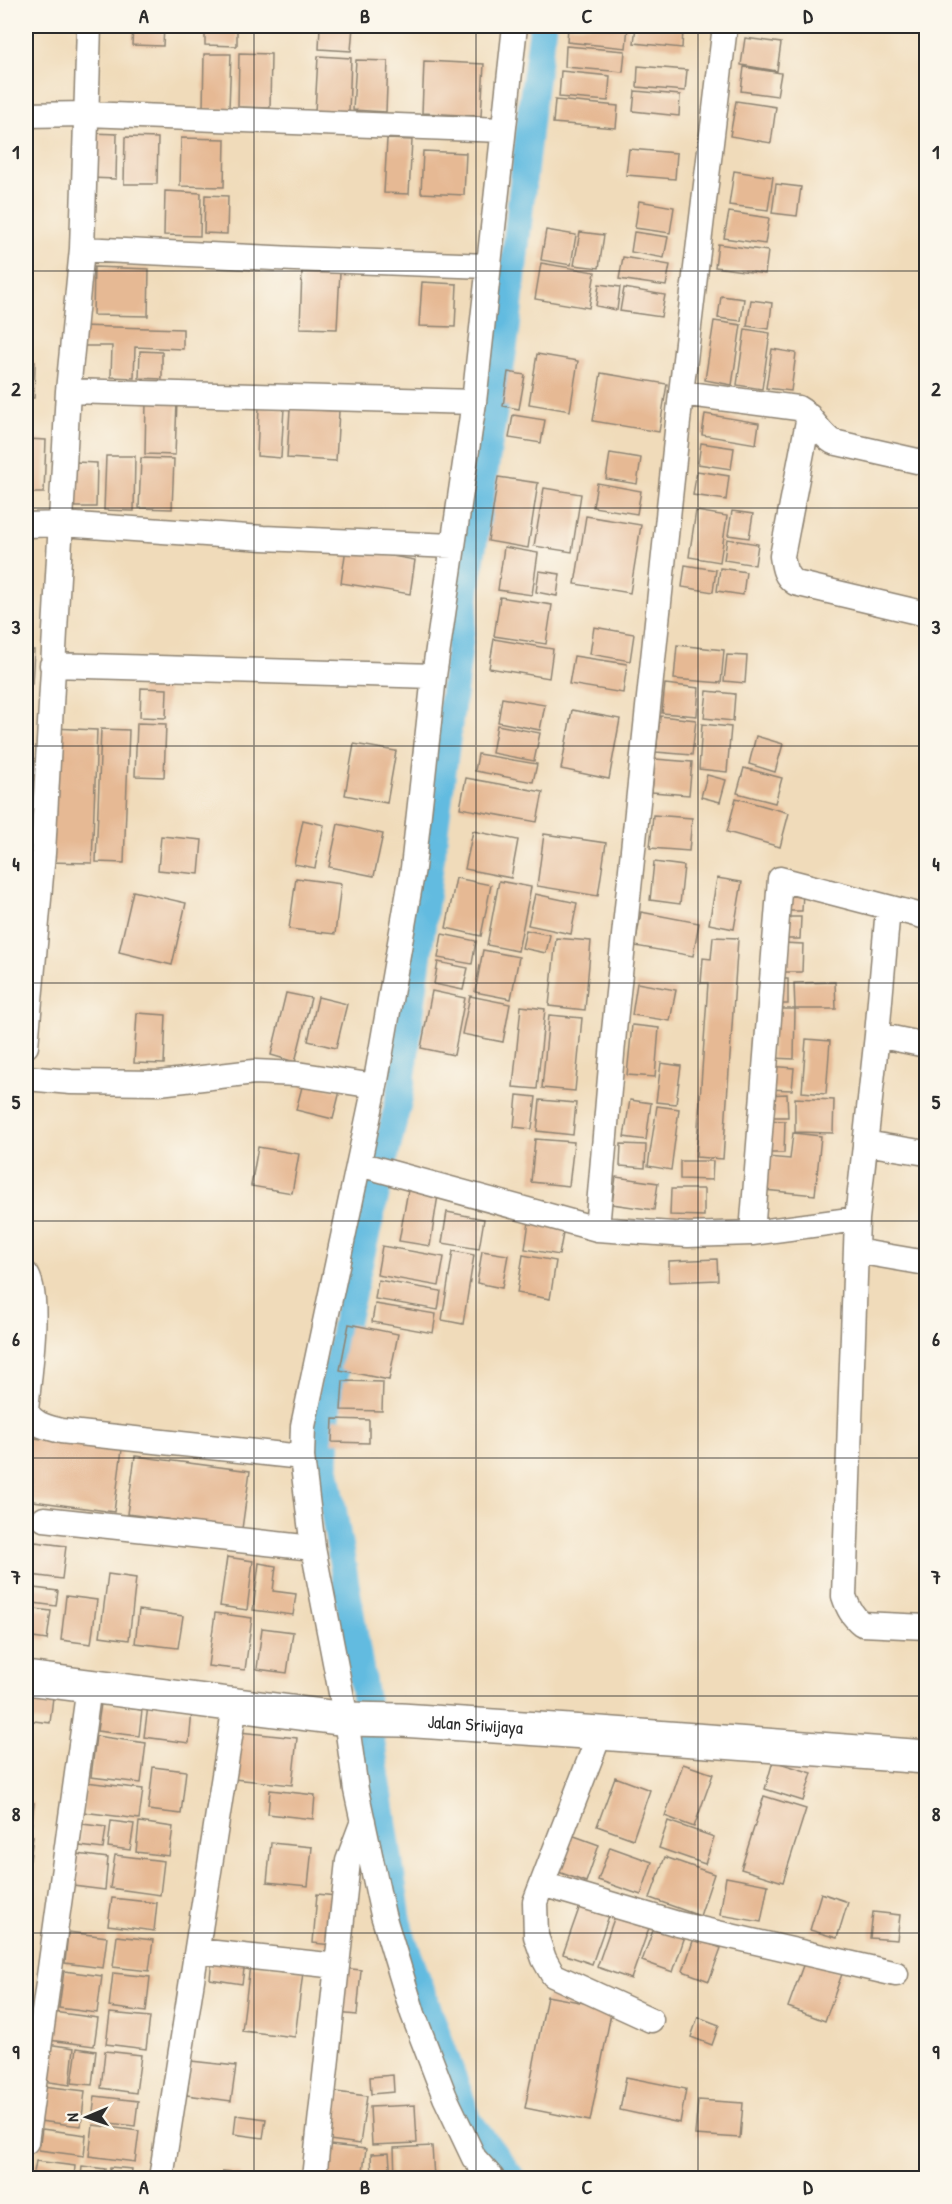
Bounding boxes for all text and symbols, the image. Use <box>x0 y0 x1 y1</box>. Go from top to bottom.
text: A <box>139 2 149 29</box>
text: B <box>360 2 370 29</box>
text: C <box>582 2 593 29</box>
text: D <box>803 2 813 29</box>
text: 1 <box>12 138 20 165</box>
text: 1 <box>932 138 940 165</box>
text: 2 <box>11 375 21 402</box>
text: 2 <box>931 375 941 402</box>
text: 3 <box>12 613 21 640</box>
text: 3 <box>932 613 941 640</box>
text: 4 <box>12 850 20 877</box>
text: 4 <box>932 850 940 877</box>
text: 5 <box>12 1088 21 1115</box>
text: 5 <box>932 1088 941 1115</box>
text: 6 <box>12 1325 20 1352</box>
text: 6 <box>932 1325 940 1352</box>
text: 7 <box>10 1563 21 1590</box>
text: 7 <box>930 1563 941 1590</box>
street label: Jalan Sriwijaya <box>427 1709 524 1740</box>
text: 8 <box>12 1800 21 1827</box>
text: 8 <box>932 1800 941 1827</box>
text: 9 <box>12 2038 20 2065</box>
text: 9 <box>932 2038 940 2065</box>
north arrow <box>57 2087 117 2147</box>
text: N <box>61 2112 83 2122</box>
text: A <box>139 2173 149 2200</box>
text: B <box>360 2173 370 2200</box>
text: C <box>582 2173 593 2200</box>
text: D <box>803 2173 813 2200</box>

